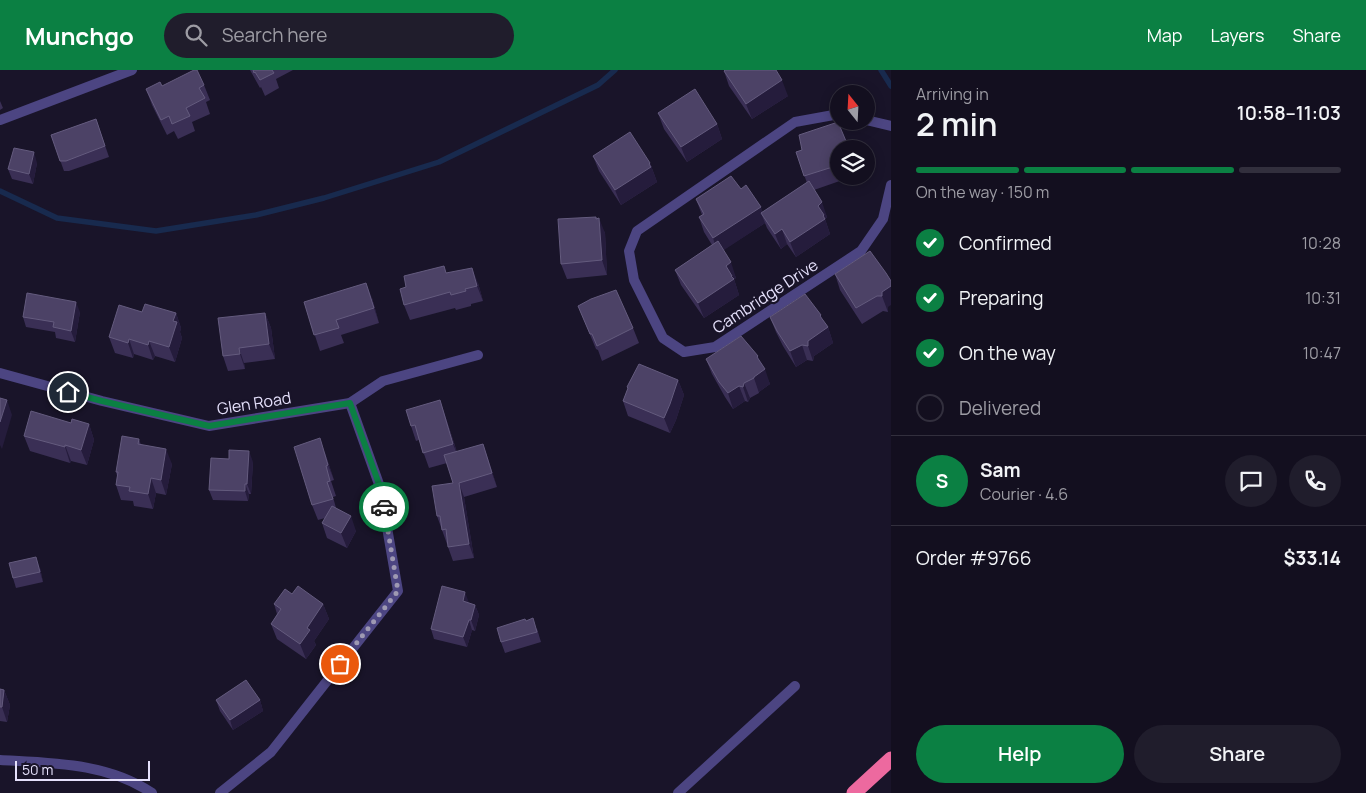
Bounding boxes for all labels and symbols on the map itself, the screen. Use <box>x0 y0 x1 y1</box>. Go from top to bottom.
north arrow <box>830 85 875 130</box>
street label: Cambridge Drive <box>708 254 822 338</box>
pin <box>47 371 89 413</box>
street label: Glen Road <box>215 386 293 420</box>
courier <box>359 482 409 532</box>
pin <box>319 643 361 685</box>
scale bar <box>15 758 150 781</box>

